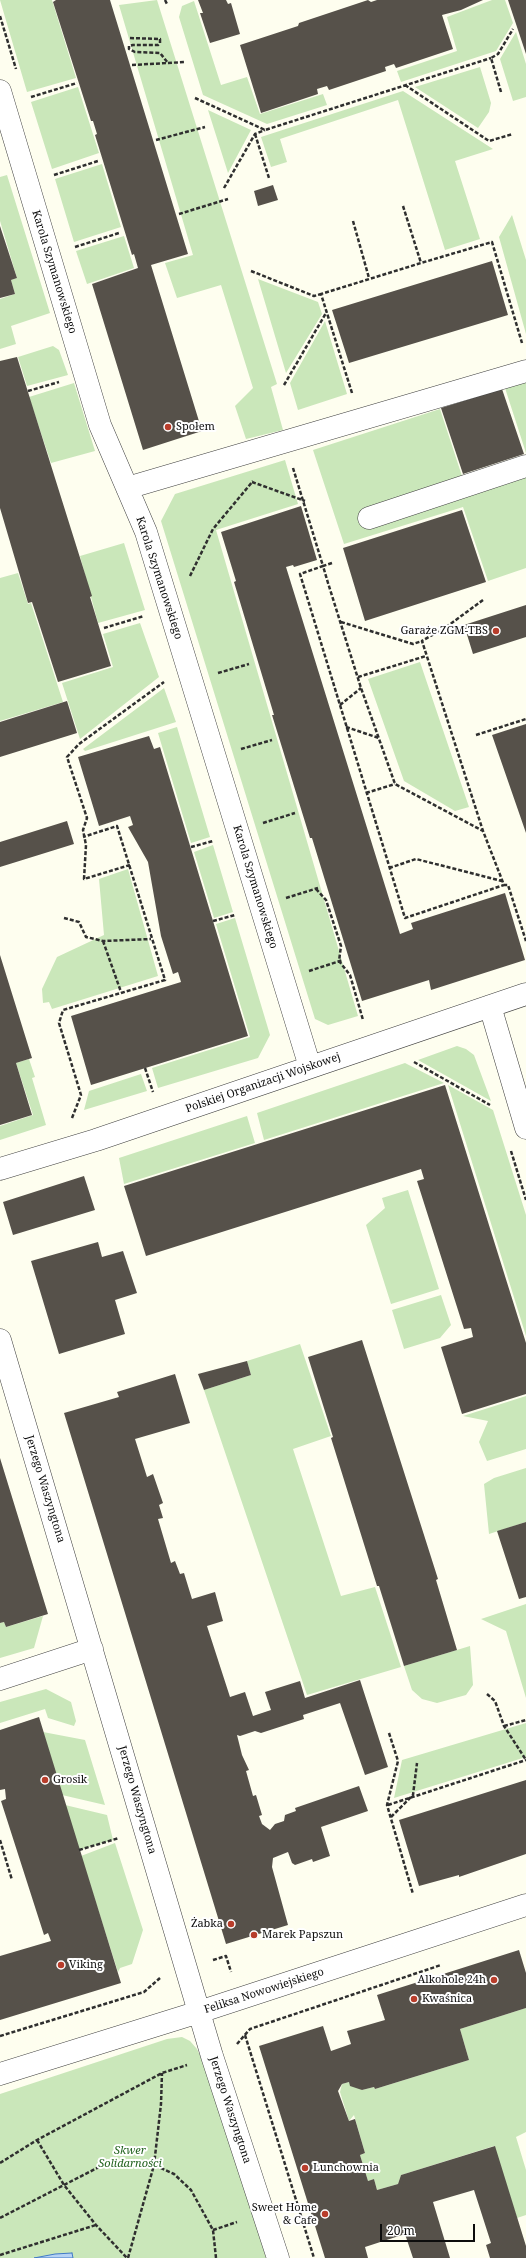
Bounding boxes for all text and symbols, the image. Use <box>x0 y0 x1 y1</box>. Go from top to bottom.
street label: Karola Szymanowskiego <box>29 209 79 335</box>
place label: Społem <box>176 420 215 434</box>
marker: Społem <box>163 422 173 432</box>
street label: Karola Szymanowskiego <box>133 515 185 641</box>
place label: Garaże ZGM-TBS <box>400 624 488 638</box>
marker: Garaże ZGM-TBS <box>491 626 501 636</box>
street label: Karola Szymanowskiego <box>230 824 280 950</box>
street label: Polskiej Organizacji Wojskowej <box>184 1050 342 1116</box>
street label: Jerzego Waszyngtona <box>22 1434 68 1544</box>
street label: Jerzego Waszyngtona <box>115 1744 159 1856</box>
place label: Grosik <box>53 1773 87 1787</box>
marker: Grosik <box>40 1775 50 1785</box>
place label: Żabka <box>191 1917 223 1931</box>
marker: Żabka <box>226 1919 236 1929</box>
place label: Marek Papszun <box>262 1928 343 1942</box>
marker: Marek Papszun <box>249 1930 259 1940</box>
place label: Viking <box>69 1958 103 1972</box>
marker: Viking <box>56 1960 66 1970</box>
street label: Feliksa Nowowiejskiego <box>202 1965 326 2017</box>
place label: Alkohole 24h <box>418 1973 486 1987</box>
marker: Alkohole 24h <box>489 1975 499 1985</box>
place label: Kwaśnica <box>422 1992 472 2006</box>
marker: Kwaśnica <box>409 1994 419 2004</box>
street label: Jerzego Waszyngtona <box>206 2055 254 2165</box>
park label: Skwer Solidarności <box>98 2144 162 2170</box>
place label: Lunchownia <box>313 2161 379 2175</box>
marker: Lunchownia <box>300 2163 310 2173</box>
place label: Sweet Home & Cafe <box>252 2201 317 2227</box>
marker: Sweet Home & Cafe <box>320 2209 330 2219</box>
scale bar <box>382 2216 477 2242</box>
text: 20 m <box>387 2222 415 2239</box>

